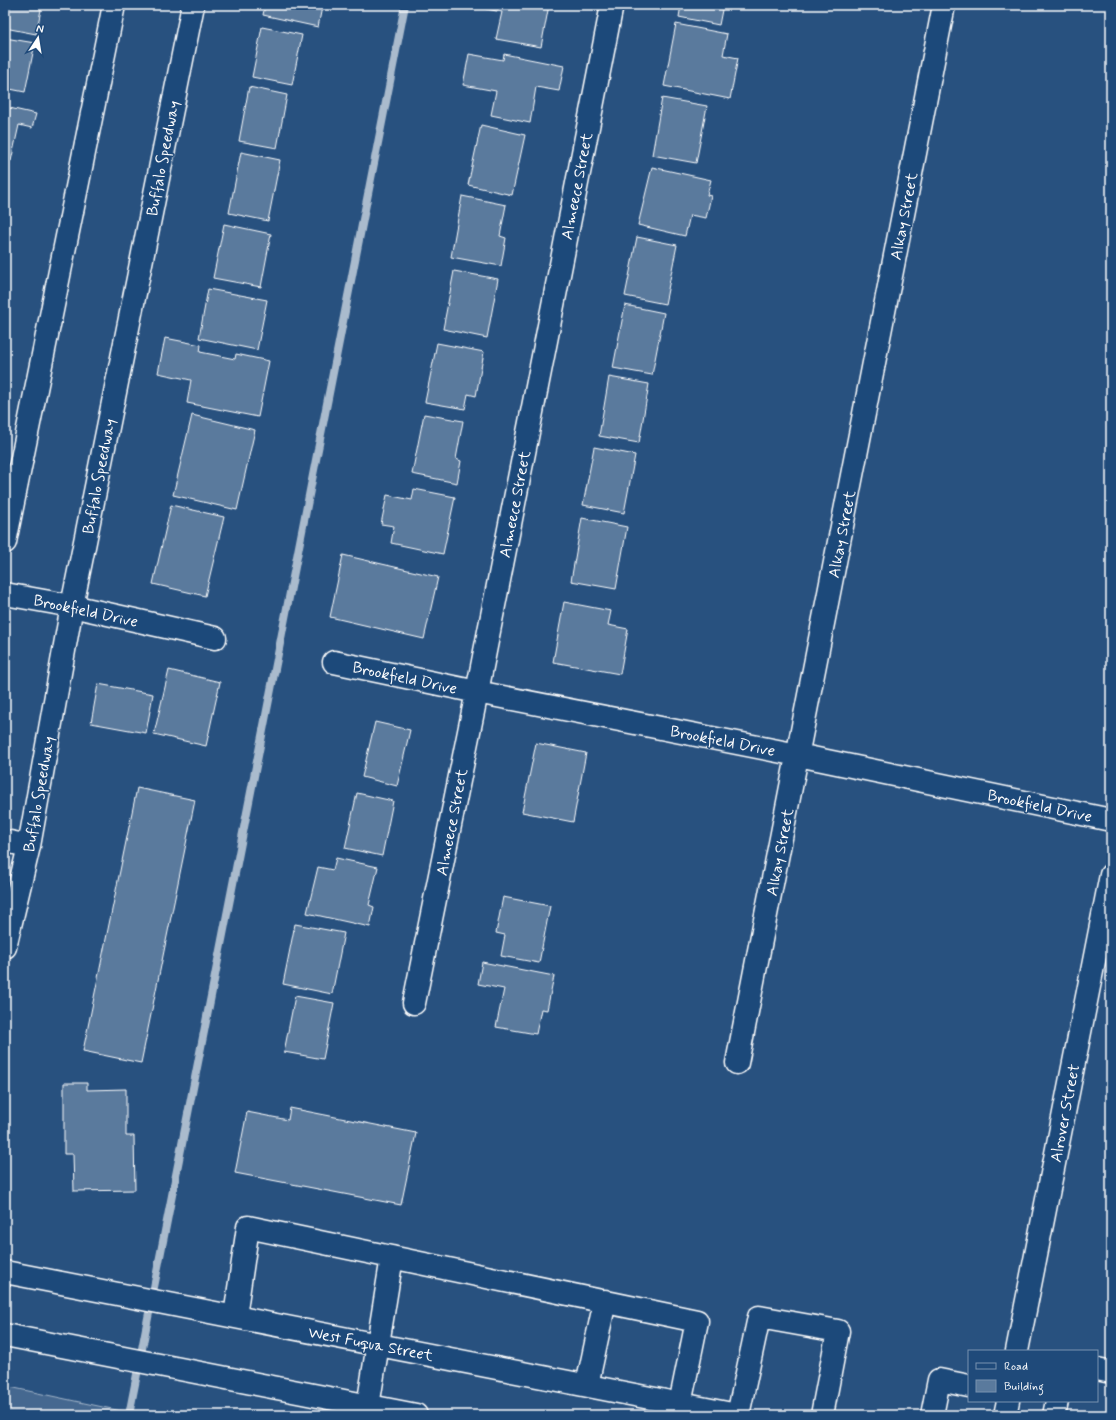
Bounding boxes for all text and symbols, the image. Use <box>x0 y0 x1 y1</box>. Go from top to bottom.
north arrow <box>18 18 58 58</box>
text: N <box>35 22 45 37</box>
street label: Buffalo Speedway <box>142 99 185 218</box>
street label: Almeece Street <box>557 130 598 242</box>
street label: Alkay Street <box>886 170 923 262</box>
street label: Buffalo Speedway <box>78 417 121 536</box>
street label: Almeece Street <box>495 448 536 560</box>
street label: Alkay Street <box>824 488 861 580</box>
street label: Brookfield Drive <box>31 590 140 633</box>
street label: Brookfield Drive <box>350 657 459 700</box>
street label: Brookfield Drive <box>668 721 777 762</box>
street label: Buffalo Speedway <box>19 735 60 854</box>
street label: Almeece Street <box>432 766 473 878</box>
street label: Brookfield Drive <box>985 785 1094 828</box>
street label: Alkay Street <box>762 806 799 898</box>
street label: Alrover Street <box>1046 1062 1085 1164</box>
street label: West Fuqua Street <box>306 1322 436 1367</box>
legend <box>968 1350 1098 1402</box>
text: Road <box>1004 1359 1028 1375</box>
text: Building <box>1004 1379 1044 1396</box>

